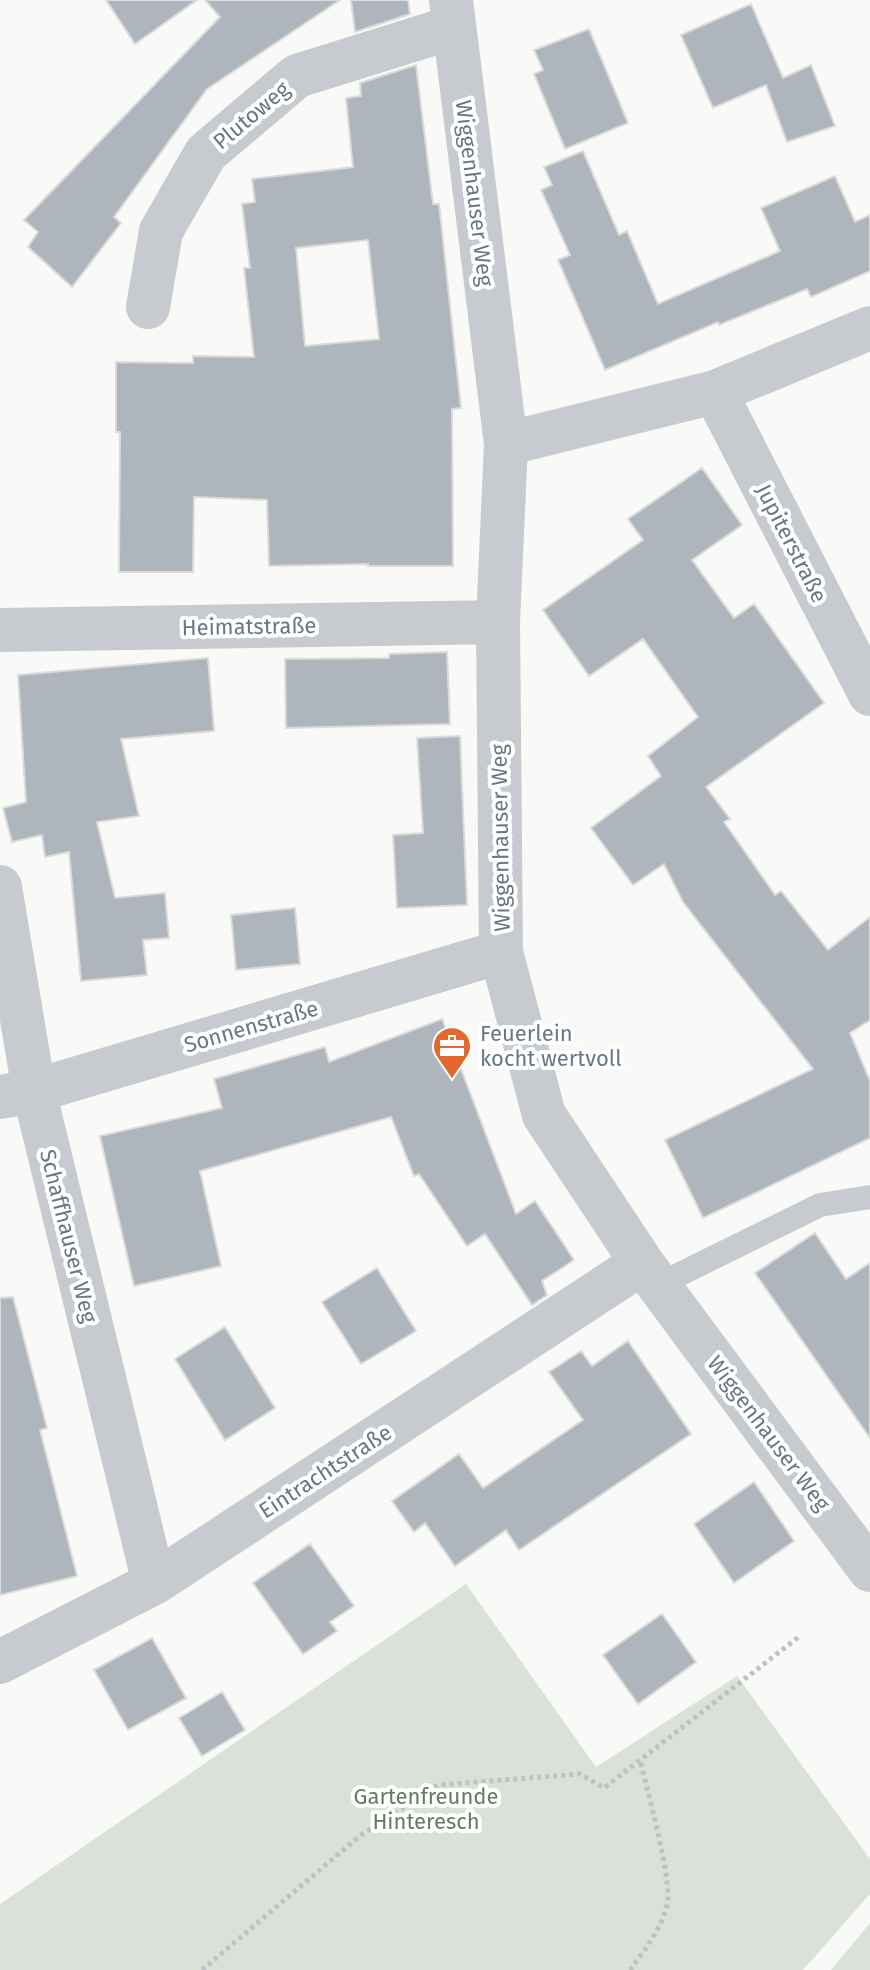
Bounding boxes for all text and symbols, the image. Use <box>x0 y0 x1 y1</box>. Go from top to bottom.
street label: Plutoweg <box>208 75 295 155</box>
street label: Wiggenhauser Weg <box>450 98 499 288</box>
street label: Jupiterstraße <box>750 479 833 607</box>
street label: Heimatstraße <box>181 612 317 641</box>
street label: Wiggenhauser Weg <box>485 744 516 932</box>
street label: Sonnenstraße <box>181 994 321 1059</box>
place label: Feuerlein kocht wertvoll <box>480 1020 622 1072</box>
office icon: Feuerlein kocht wertvoll <box>431 1025 473 1080</box>
street label: Schaffhauser Weg <box>34 1147 103 1326</box>
street label: Wiggenhauser Weg <box>701 1350 836 1517</box>
street label: Eintrachtstraße <box>254 1418 397 1524</box>
park label: Gartenfreunde Hinteresch <box>354 1783 498 1835</box>

